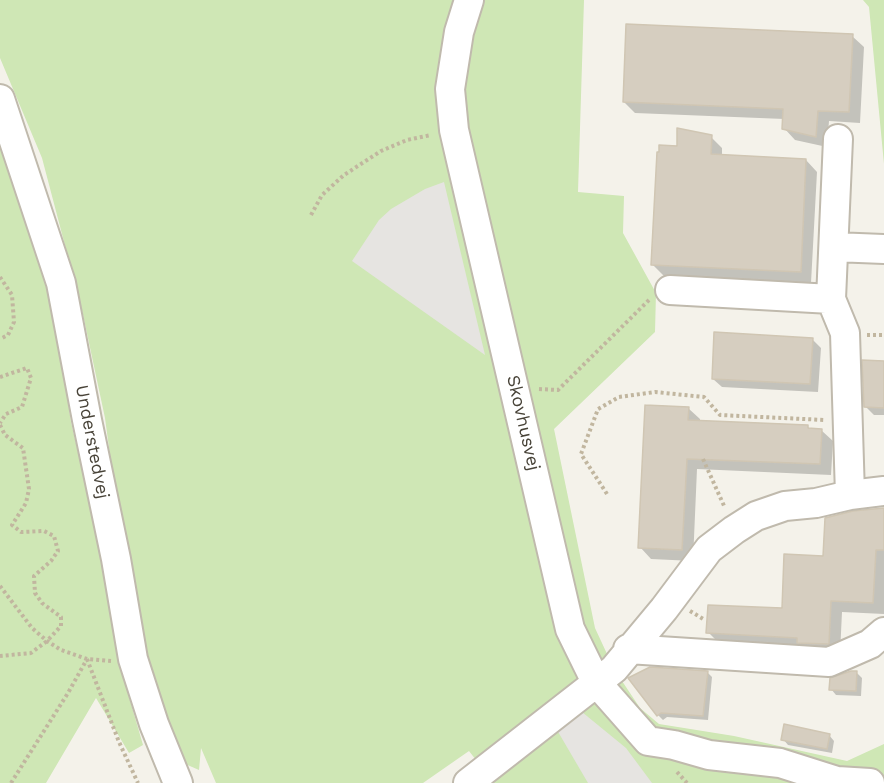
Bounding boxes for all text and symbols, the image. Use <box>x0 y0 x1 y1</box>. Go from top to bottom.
street label: Skovhusvej <box>501 373 545 473</box>
street label: Understedvej <box>70 383 114 501</box>

